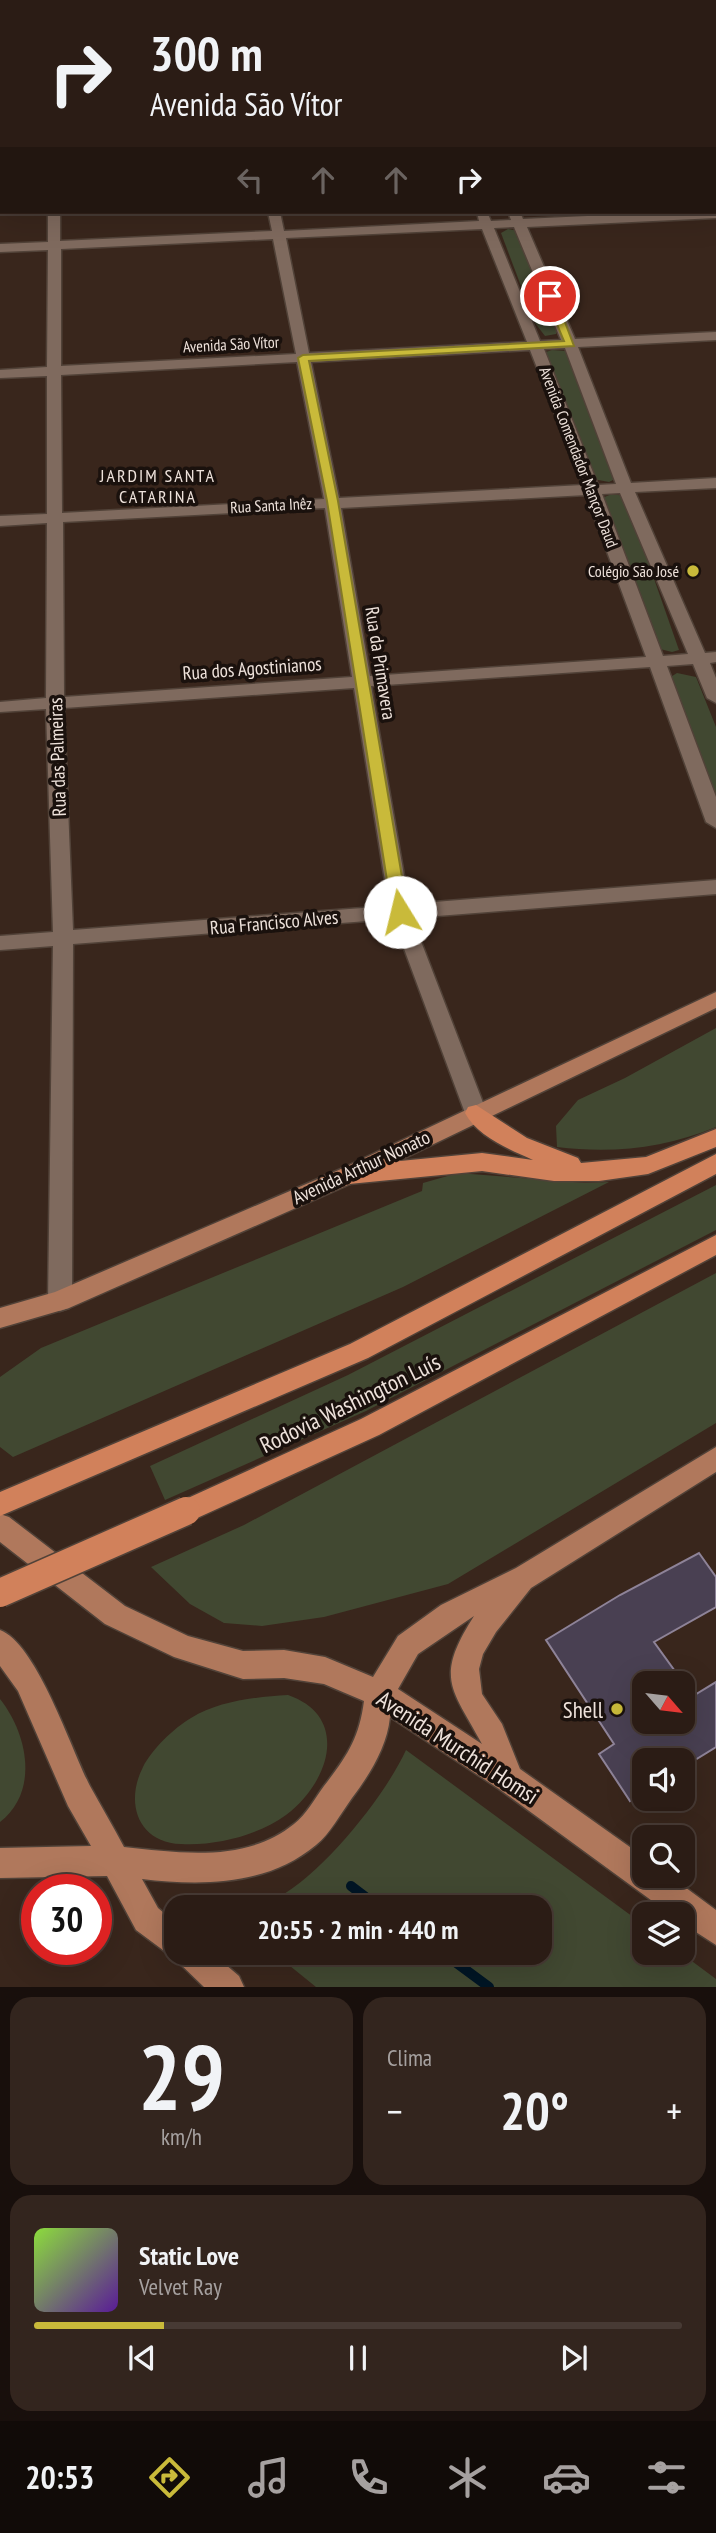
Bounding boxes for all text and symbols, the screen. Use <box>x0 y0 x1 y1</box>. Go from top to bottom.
text: 300 m <box>150 21 263 85</box>
icon: right <box>35 28 126 119</box>
text: Avenida São Vítor <box>150 83 342 125</box>
icon: left <box>231 161 269 199</box>
icon: ahead <box>304 161 342 199</box>
icon: ahead <box>377 161 415 199</box>
icon: right <box>450 161 488 199</box>
pin <box>520 266 580 326</box>
icon: arrive <box>531 277 569 315</box>
street label: Avenida São Vítor <box>182 331 280 357</box>
street label: Avenida Comendador Mançor Daud <box>535 364 623 550</box>
district label: JARDIM SANTA CATARINA <box>99 464 216 508</box>
street label: Rua Santa Inêz <box>230 493 313 517</box>
place label: Colégio São José <box>588 561 679 581</box>
marker: Colégio São José <box>685 563 701 579</box>
street label: Rua da Primavera <box>360 605 402 721</box>
street label: Rua dos Agostinianos <box>182 651 322 685</box>
street label: Rua das Palmeiras <box>43 697 71 817</box>
position arrow <box>363 875 437 949</box>
street label: Rua Francisco Alves <box>209 904 339 940</box>
street label: Avenida Arthur Nonato <box>289 1125 433 1209</box>
street label: Rodovia Washington Luís <box>255 1347 445 1459</box>
north arrow <box>632 1671 695 1734</box>
map controls <box>632 1671 695 1965</box>
street label: Avenida Murchid Homsi <box>372 1684 544 1810</box>
place label: Shell <box>563 1695 604 1724</box>
marker: Shell <box>609 1701 625 1717</box>
button: sound <box>632 1748 695 1811</box>
button: search <box>632 1825 695 1888</box>
speed limit sign: 30 <box>21 1874 112 1965</box>
button: layers <box>632 1902 695 1965</box>
text: 20:55 · 2 min · 440 m <box>258 1913 458 1946</box>
text: 29 <box>138 2017 225 2135</box>
text: Clima <box>387 2043 432 2072</box>
text: 20° <box>500 2077 569 2144</box>
text: − <box>387 2086 403 2135</box>
text: + <box>666 2086 682 2135</box>
text: km/h <box>161 2122 202 2151</box>
text: Static Love <box>139 2239 239 2272</box>
text: Velvet Ray <box>139 2272 222 2301</box>
icon: previous <box>123 2339 161 2377</box>
icon: pause <box>339 2339 377 2377</box>
icon: next <box>555 2339 593 2377</box>
icon: directions <box>145 2453 194 2502</box>
icon: music <box>244 2453 293 2502</box>
icon: phone <box>344 2453 393 2502</box>
icon: climate <box>443 2453 492 2502</box>
icon: car <box>542 2453 591 2502</box>
icon: filters <box>642 2453 691 2502</box>
text: 20:53 <box>25 2456 94 2498</box>

